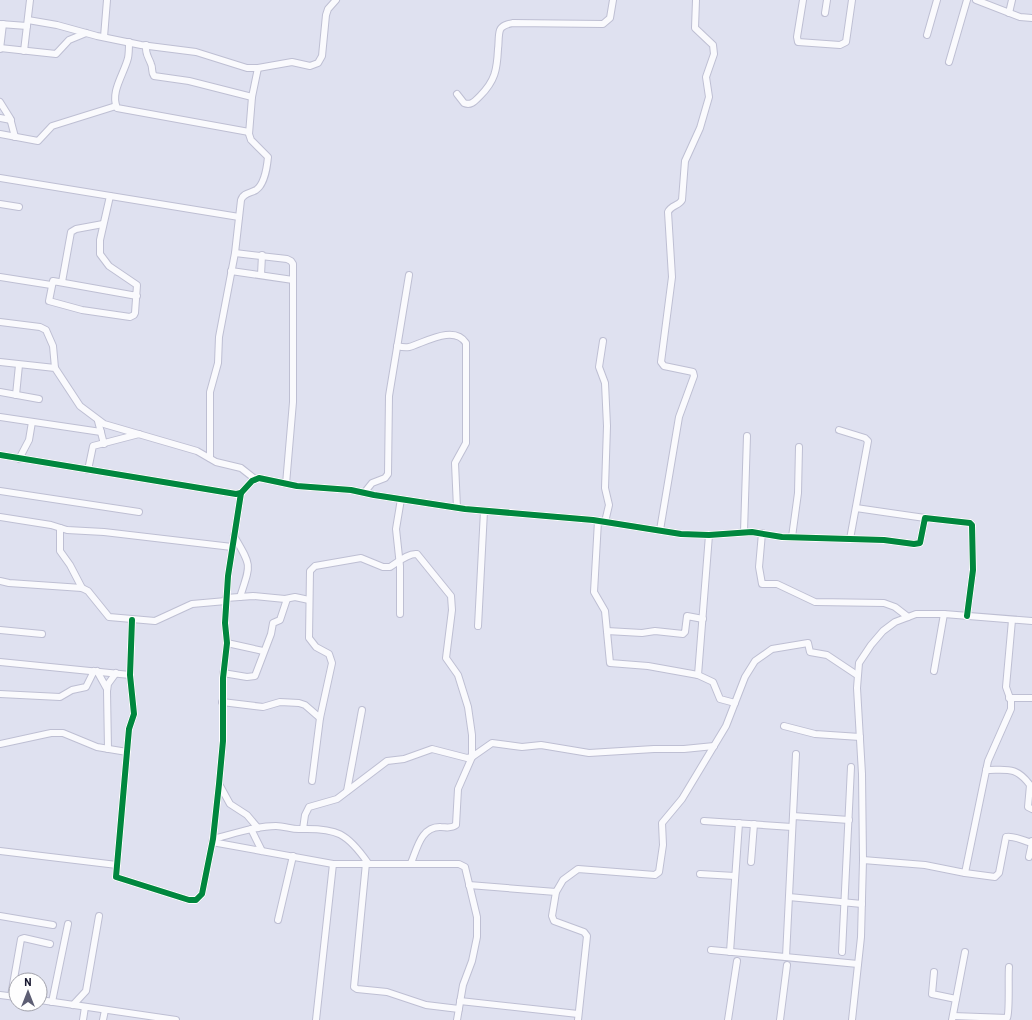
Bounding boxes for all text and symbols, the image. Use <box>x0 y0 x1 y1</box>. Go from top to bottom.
north arrow <box>8 972 48 1012</box>
text: N <box>24 975 32 988</box>

